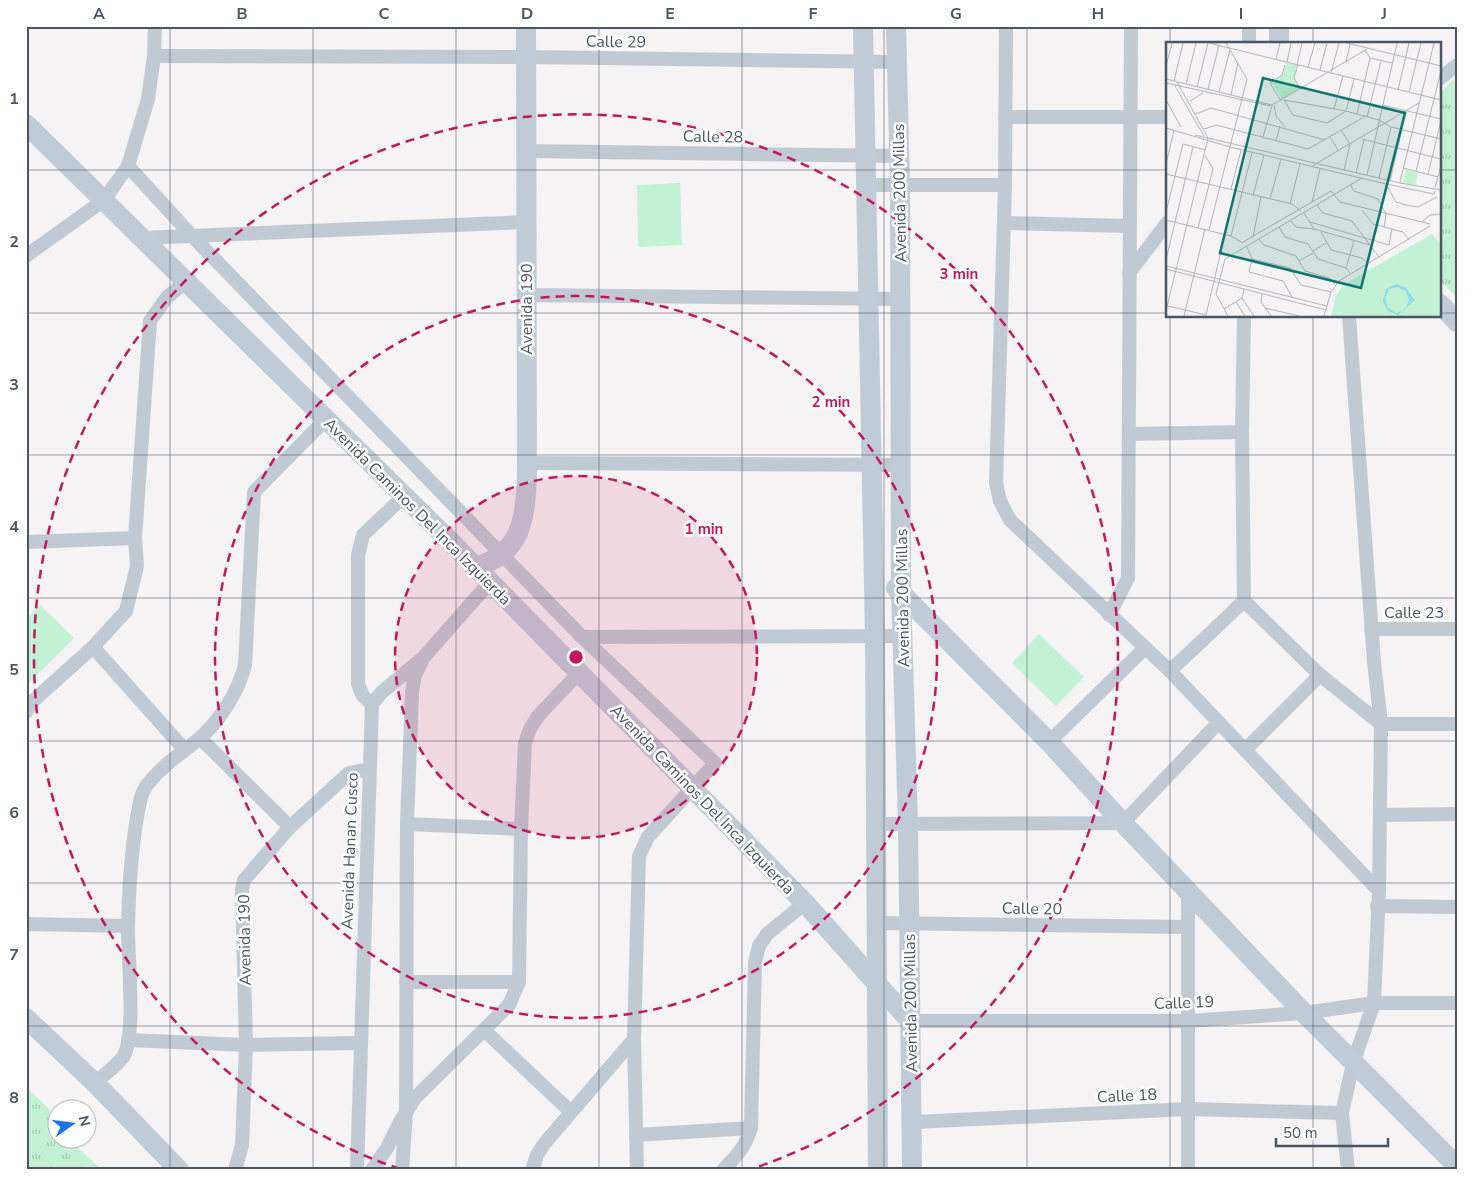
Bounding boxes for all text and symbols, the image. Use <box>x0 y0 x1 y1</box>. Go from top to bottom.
text: A <box>93 3 105 25</box>
text: B <box>236 3 248 25</box>
text: C <box>379 3 390 25</box>
text: D <box>521 3 533 25</box>
text: E <box>665 3 675 25</box>
text: F <box>809 3 818 25</box>
text: G <box>950 3 962 25</box>
text: H <box>1092 3 1104 25</box>
text: I <box>1239 3 1243 25</box>
text: J <box>1380 3 1387 25</box>
street label: Calle 29 <box>586 30 646 54</box>
inset map <box>1166 42 1440 318</box>
text: 1 <box>9 88 19 110</box>
street label: Avenida 200 Millas <box>888 124 912 262</box>
street label: Calle 28 <box>683 125 743 149</box>
text: 2 <box>9 231 19 253</box>
street label: Avenida 190 <box>516 263 538 355</box>
text: 3 min <box>940 264 978 284</box>
text: 3 <box>9 374 19 396</box>
text: 2 min <box>812 392 850 412</box>
street label: Avenida Caminos Del Inca Izquierda <box>319 413 516 610</box>
text: 4 <box>9 516 19 538</box>
text: 1 min <box>685 519 723 539</box>
street label: Avenida 200 Millas <box>891 529 915 667</box>
street label: Calle 23 <box>1384 602 1444 624</box>
centre of rings <box>567 648 585 666</box>
text: 5 <box>9 659 19 681</box>
street label: Avenida Caminos Del Inca Izquierda <box>605 700 799 900</box>
street label: Avenida Hanan Cusco <box>336 772 364 930</box>
text: 6 <box>9 802 19 824</box>
street label: Avenida 190 <box>233 894 257 986</box>
street label: Calle 20 <box>1002 897 1062 921</box>
street label: Avenida 200 Millas <box>899 934 923 1072</box>
text: 7 <box>9 944 19 966</box>
street label: Calle 19 <box>1154 991 1215 1015</box>
street label: Calle 18 <box>1096 1083 1158 1109</box>
text: 8 <box>9 1087 19 1109</box>
north arrow <box>48 1098 98 1148</box>
text: N <box>74 1114 95 1128</box>
scale bar <box>1276 1116 1388 1148</box>
text: 50 m <box>1283 1123 1318 1143</box>

